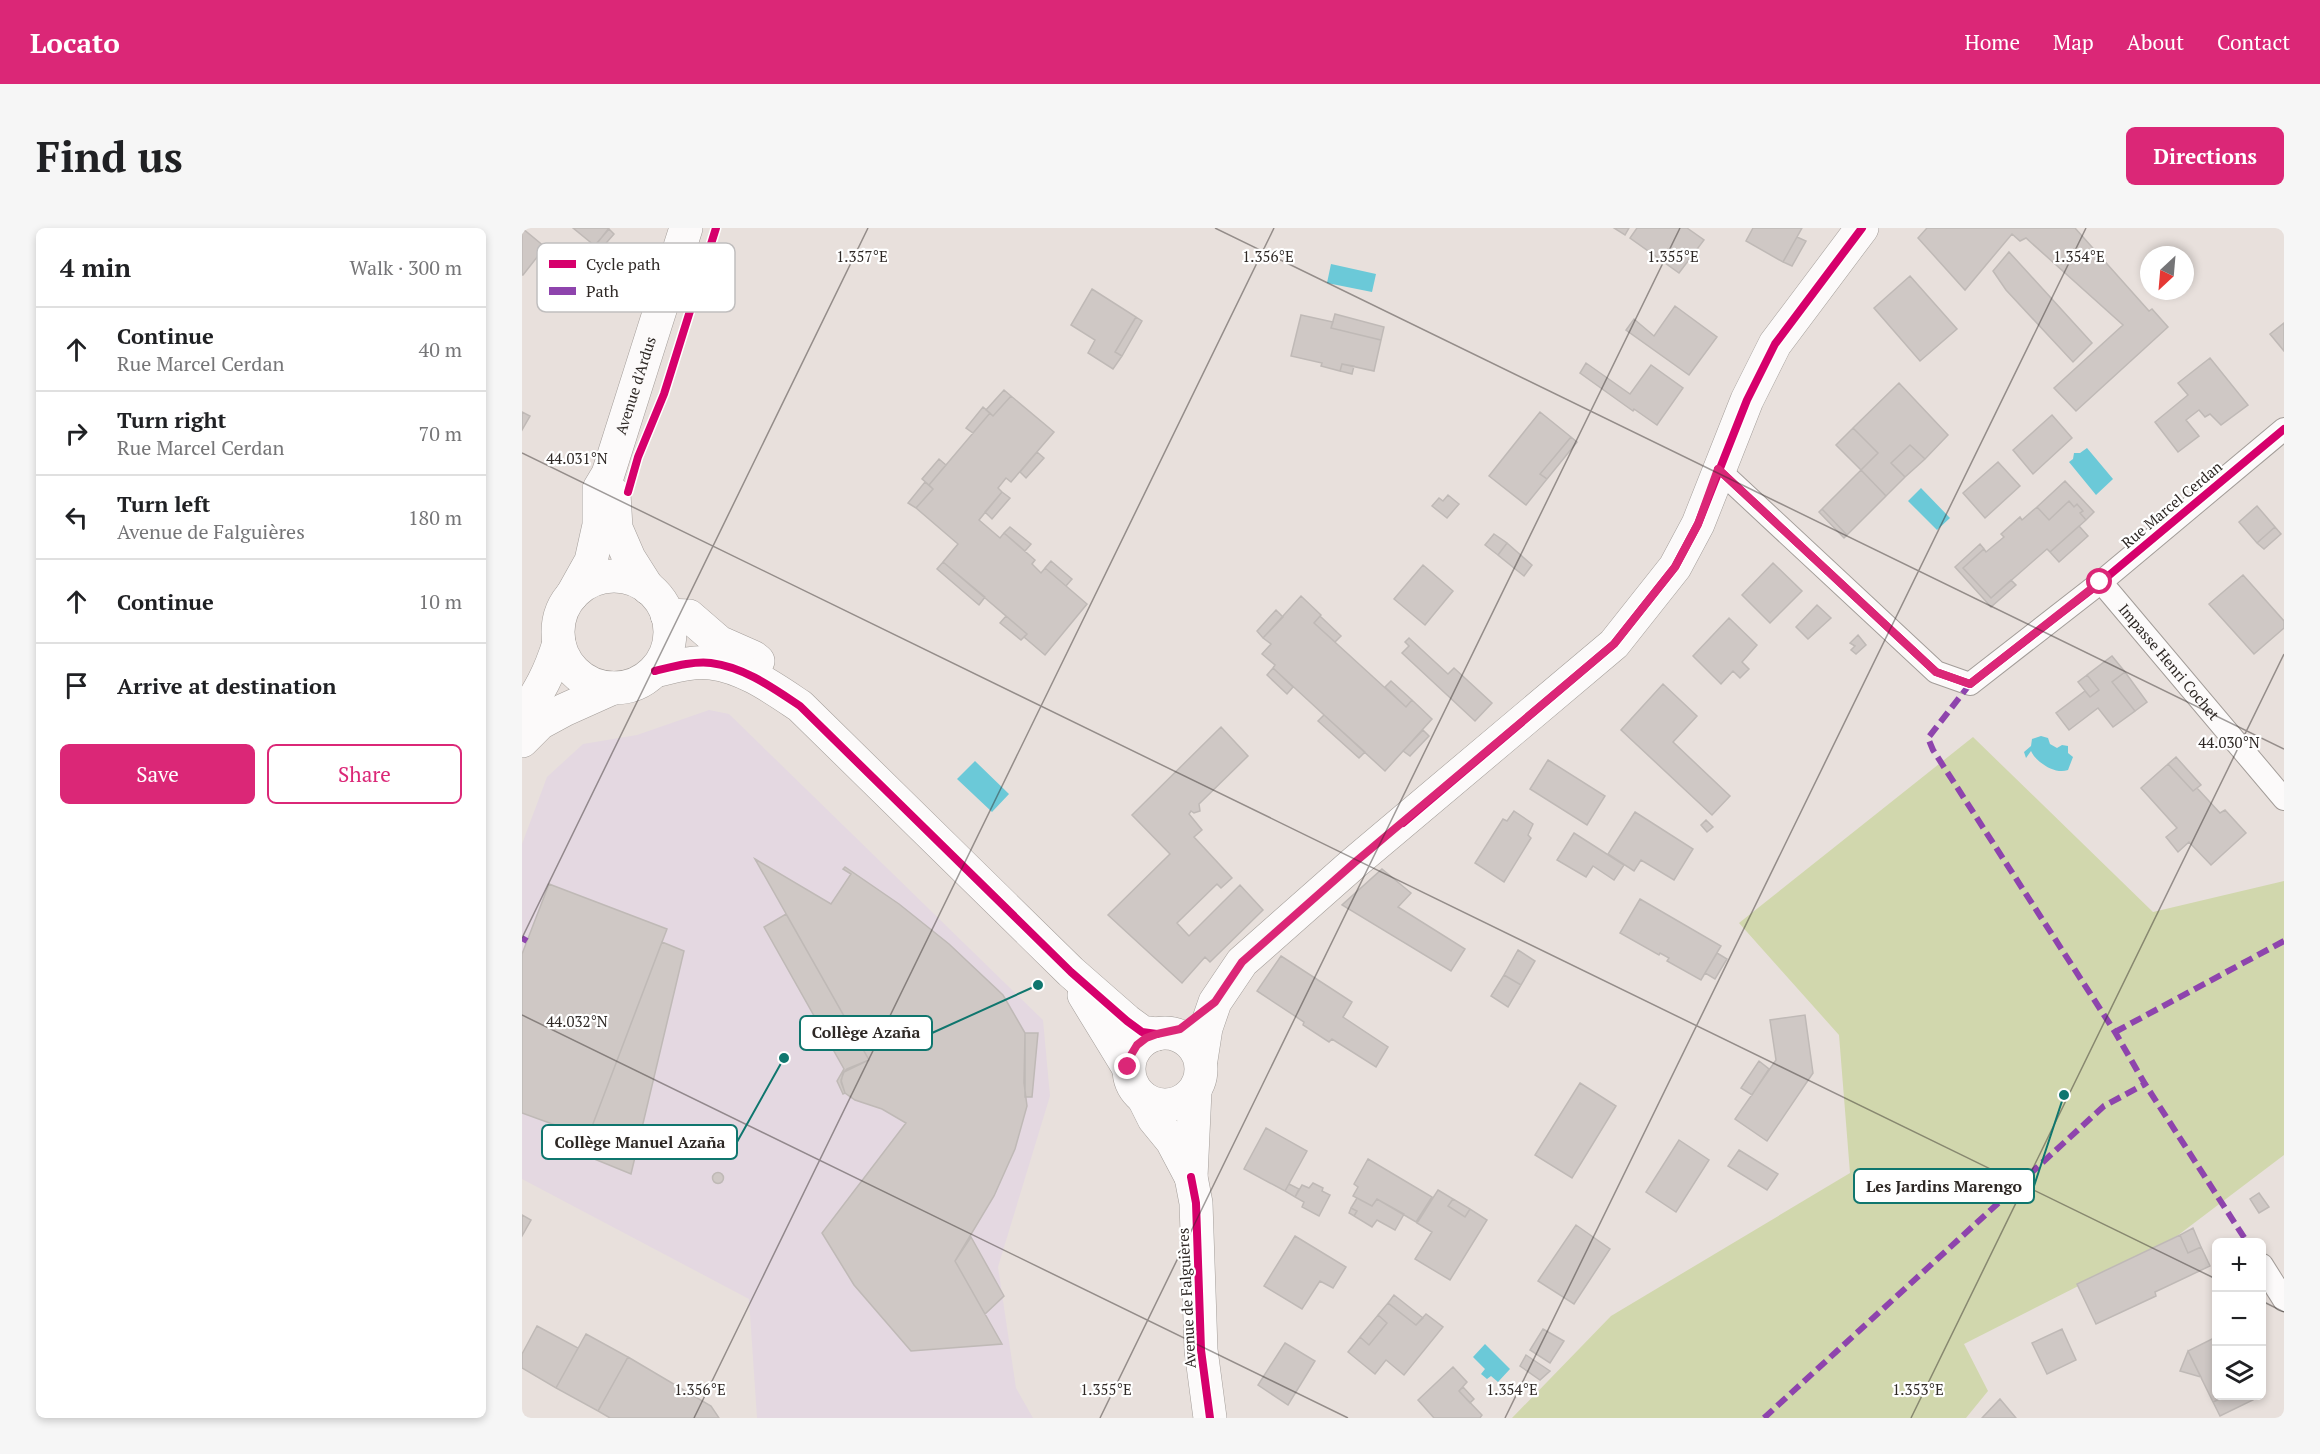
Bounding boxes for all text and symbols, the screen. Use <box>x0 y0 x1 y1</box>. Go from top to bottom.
text: Locato <box>30 24 120 61</box>
text: Home <box>1964 28 2020 56</box>
text: Map <box>2053 28 2094 56</box>
text: About <box>2127 28 2184 56</box>
text: Contact <box>2217 28 2290 56</box>
button: Directions <box>2126 127 2284 185</box>
text: Find us <box>36 128 183 184</box>
legend <box>537 243 735 312</box>
text: 1.357°E <box>836 246 888 266</box>
text: 1.356°E <box>1242 246 1294 266</box>
text: 1.355°E <box>1647 246 1699 266</box>
text: 1.354°E <box>2053 246 2105 266</box>
north arrow <box>2140 246 2194 300</box>
text: 4 min <box>60 250 131 284</box>
text: Cycle path <box>586 253 661 275</box>
text: Walk · 300 m <box>350 254 462 281</box>
text: Path <box>586 280 620 302</box>
text: Continue <box>117 321 214 350</box>
icon: ahead <box>60 333 93 366</box>
street label: Avenue d'Ardus <box>610 334 660 437</box>
text: 40 m <box>419 336 462 363</box>
text: Rue Marcel Cerdan <box>117 350 284 377</box>
text: Turn right <box>117 405 226 434</box>
icon: right <box>60 417 93 450</box>
text: 70 m <box>419 420 462 447</box>
text: Rue Marcel Cerdan <box>117 434 284 461</box>
text: 44.031°N <box>546 448 608 468</box>
street label: Rue Marcel Cerdan <box>2117 456 2226 552</box>
text: Turn left <box>117 489 210 518</box>
icon: left <box>60 501 93 534</box>
text: 180 m <box>408 504 462 531</box>
text: Avenue de Falguières <box>117 518 305 545</box>
route start <box>2086 568 2112 594</box>
icon: ahead <box>60 585 93 618</box>
text: Continue <box>117 587 214 616</box>
text: 10 m <box>419 588 462 615</box>
street label: Impasse Henri Cochet <box>2115 599 2225 724</box>
icon: arrive <box>60 669 93 702</box>
text: Arrive at destination <box>117 671 336 700</box>
text: 44.030°N <box>2198 732 2260 752</box>
button: Save <box>60 744 255 804</box>
button: Share <box>267 744 462 804</box>
text: 44.032°N <box>546 1011 608 1031</box>
callout: Collège Azaña <box>800 1016 932 1050</box>
text: Collège Azaña <box>812 1021 920 1043</box>
route end <box>1114 1053 1140 1079</box>
callout: Collège Manuel Azaña <box>542 1125 737 1159</box>
text: Collège Manuel Azaña <box>555 1131 726 1153</box>
callout: Les Jardins Marengo <box>1854 1169 2034 1203</box>
text: Les Jardins Marengo <box>1866 1175 2022 1197</box>
street label: Avenue de Falguières <box>1172 1227 1200 1369</box>
map controls <box>2212 1238 2266 1400</box>
button: + <box>2212 1238 2266 1292</box>
button: − <box>2212 1292 2266 1346</box>
button: layers <box>2212 1346 2266 1400</box>
text: 1.356°E <box>674 1379 726 1399</box>
text: 1.355°E <box>1080 1379 1132 1399</box>
text: 1.354°E <box>1486 1379 1538 1399</box>
text: 1.353°E <box>1892 1379 1944 1399</box>

